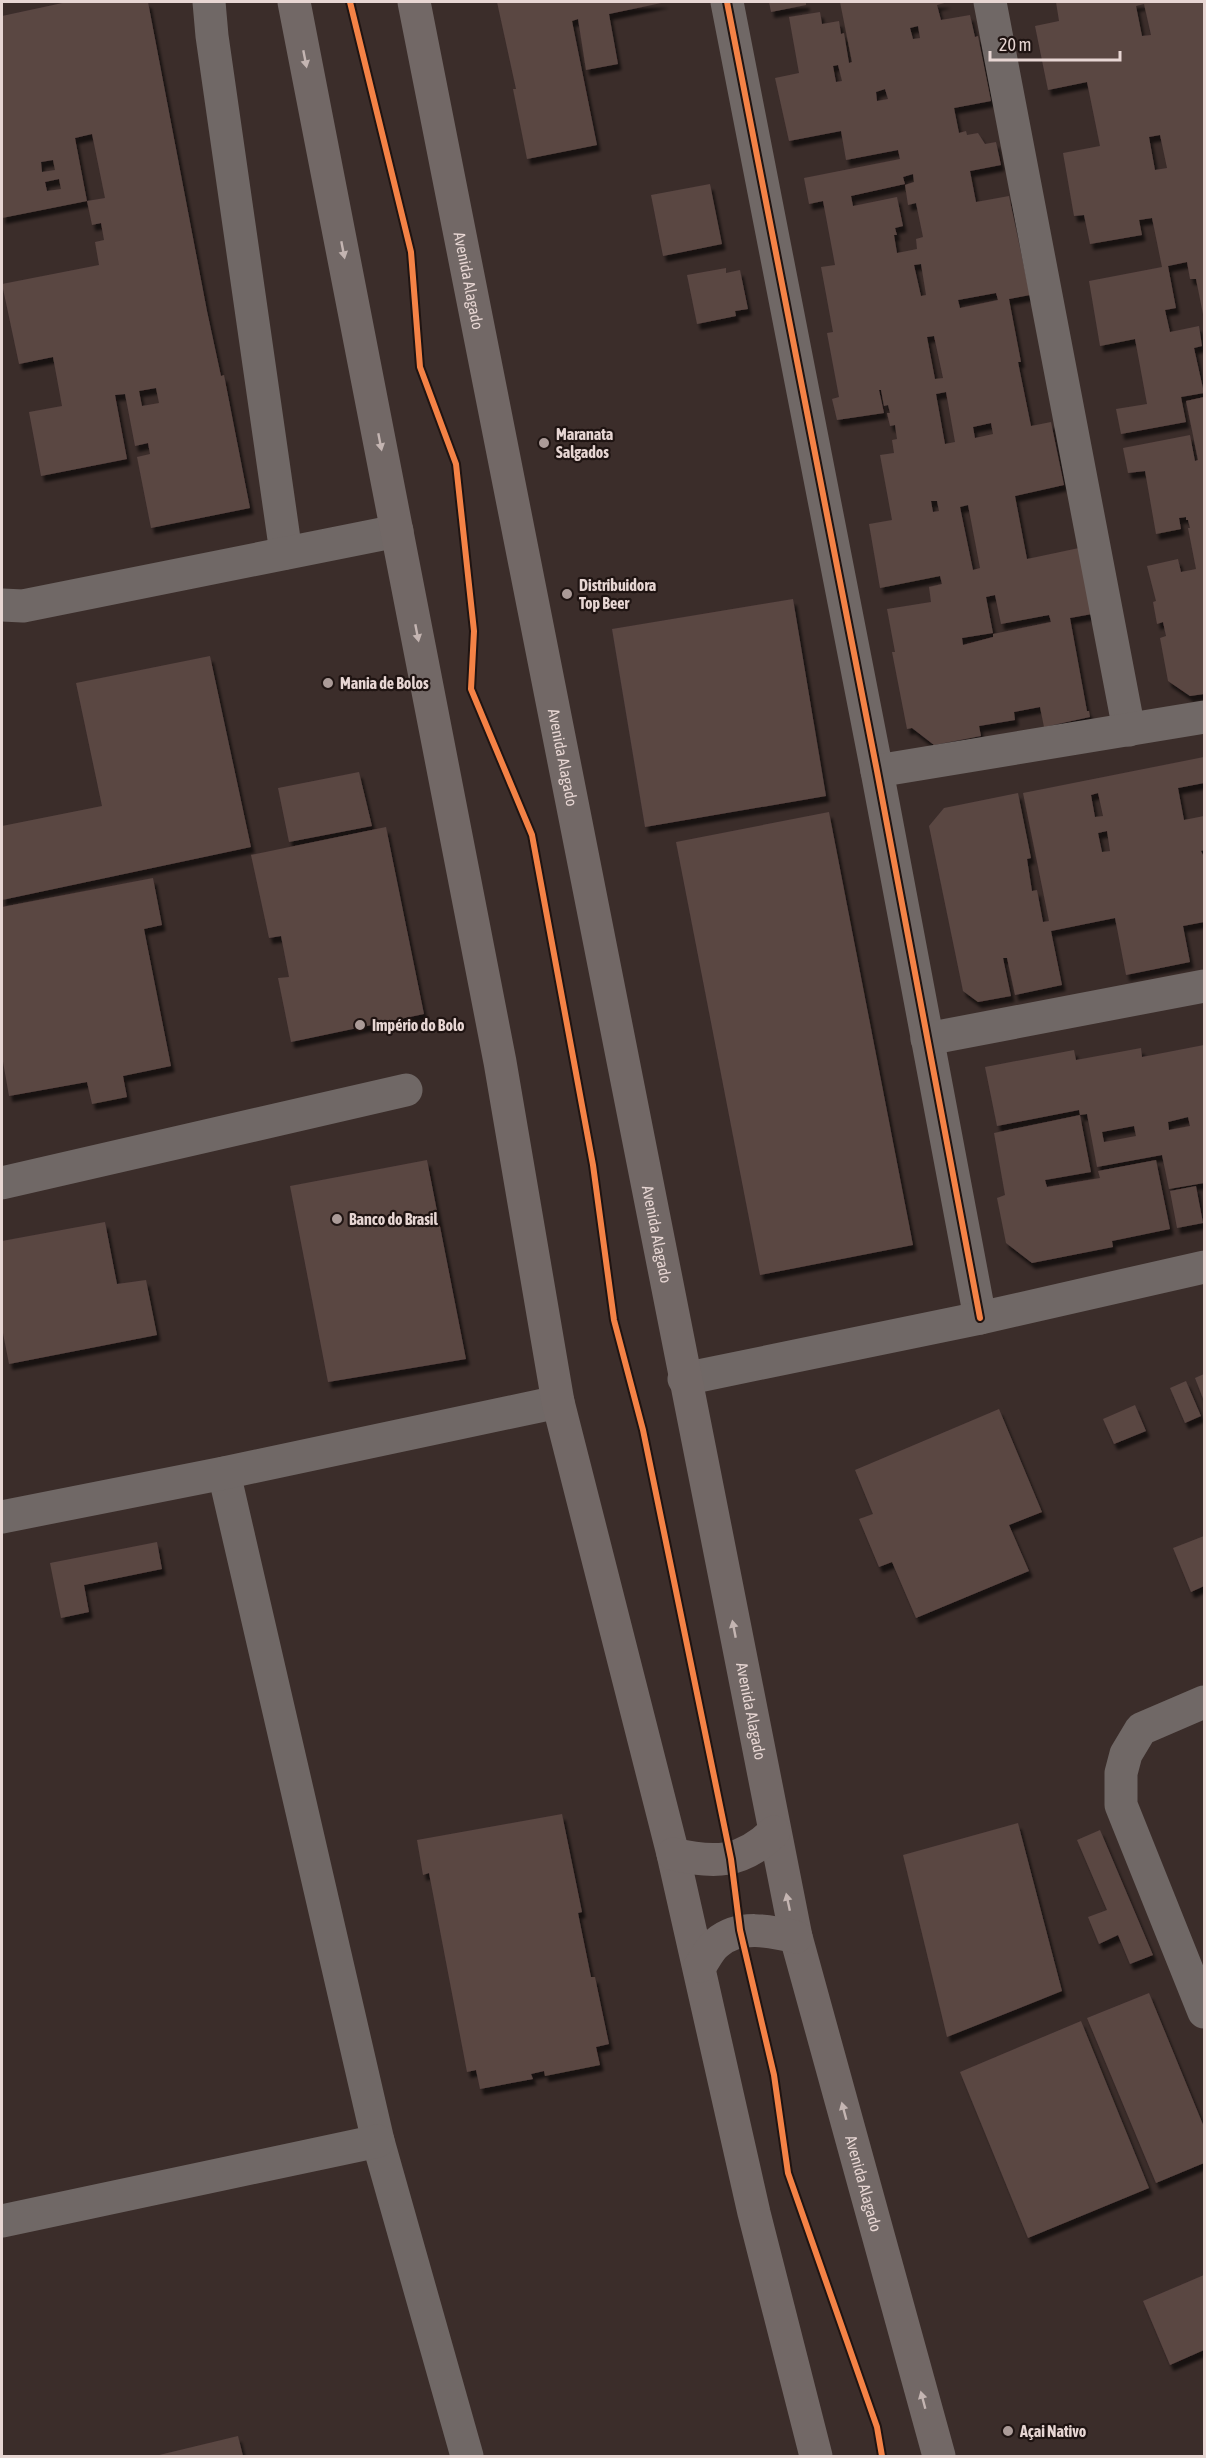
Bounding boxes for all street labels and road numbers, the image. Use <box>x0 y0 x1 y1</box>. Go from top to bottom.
street label: Avenida Alagado <box>451 230 487 331</box>
street label: Avenida Alagado <box>545 707 582 808</box>
street label: Avenida Alagado <box>639 1184 676 1284</box>
street label: Avenida Alagado <box>733 1661 770 1761</box>
street label: Avenida Alagado <box>842 2133 886 2234</box>

